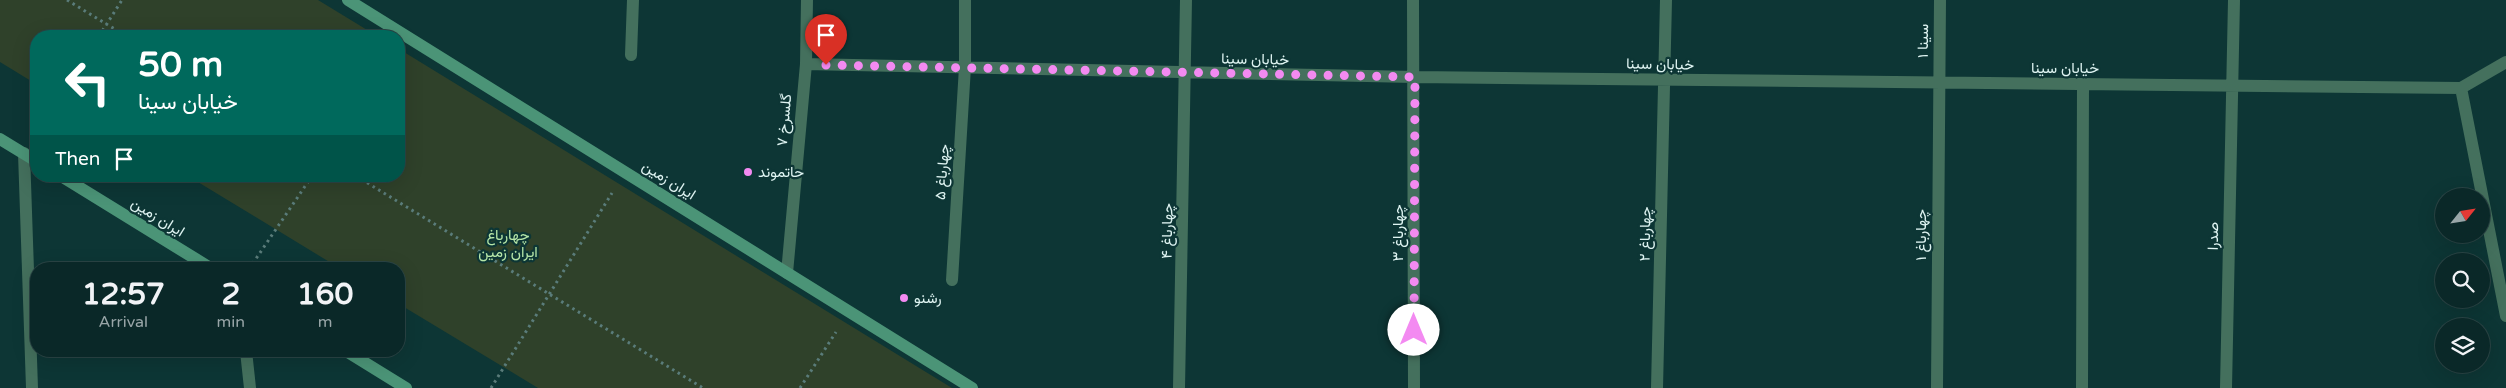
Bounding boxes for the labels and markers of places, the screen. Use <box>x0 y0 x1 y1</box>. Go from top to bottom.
pin <box>805 14 847 65</box>
place label: حاتموند <box>758 163 804 181</box>
marker: حاتموند <box>742 166 754 178</box>
place label: رشنو <box>914 289 942 307</box>
marker: رشنو <box>898 292 910 304</box>

